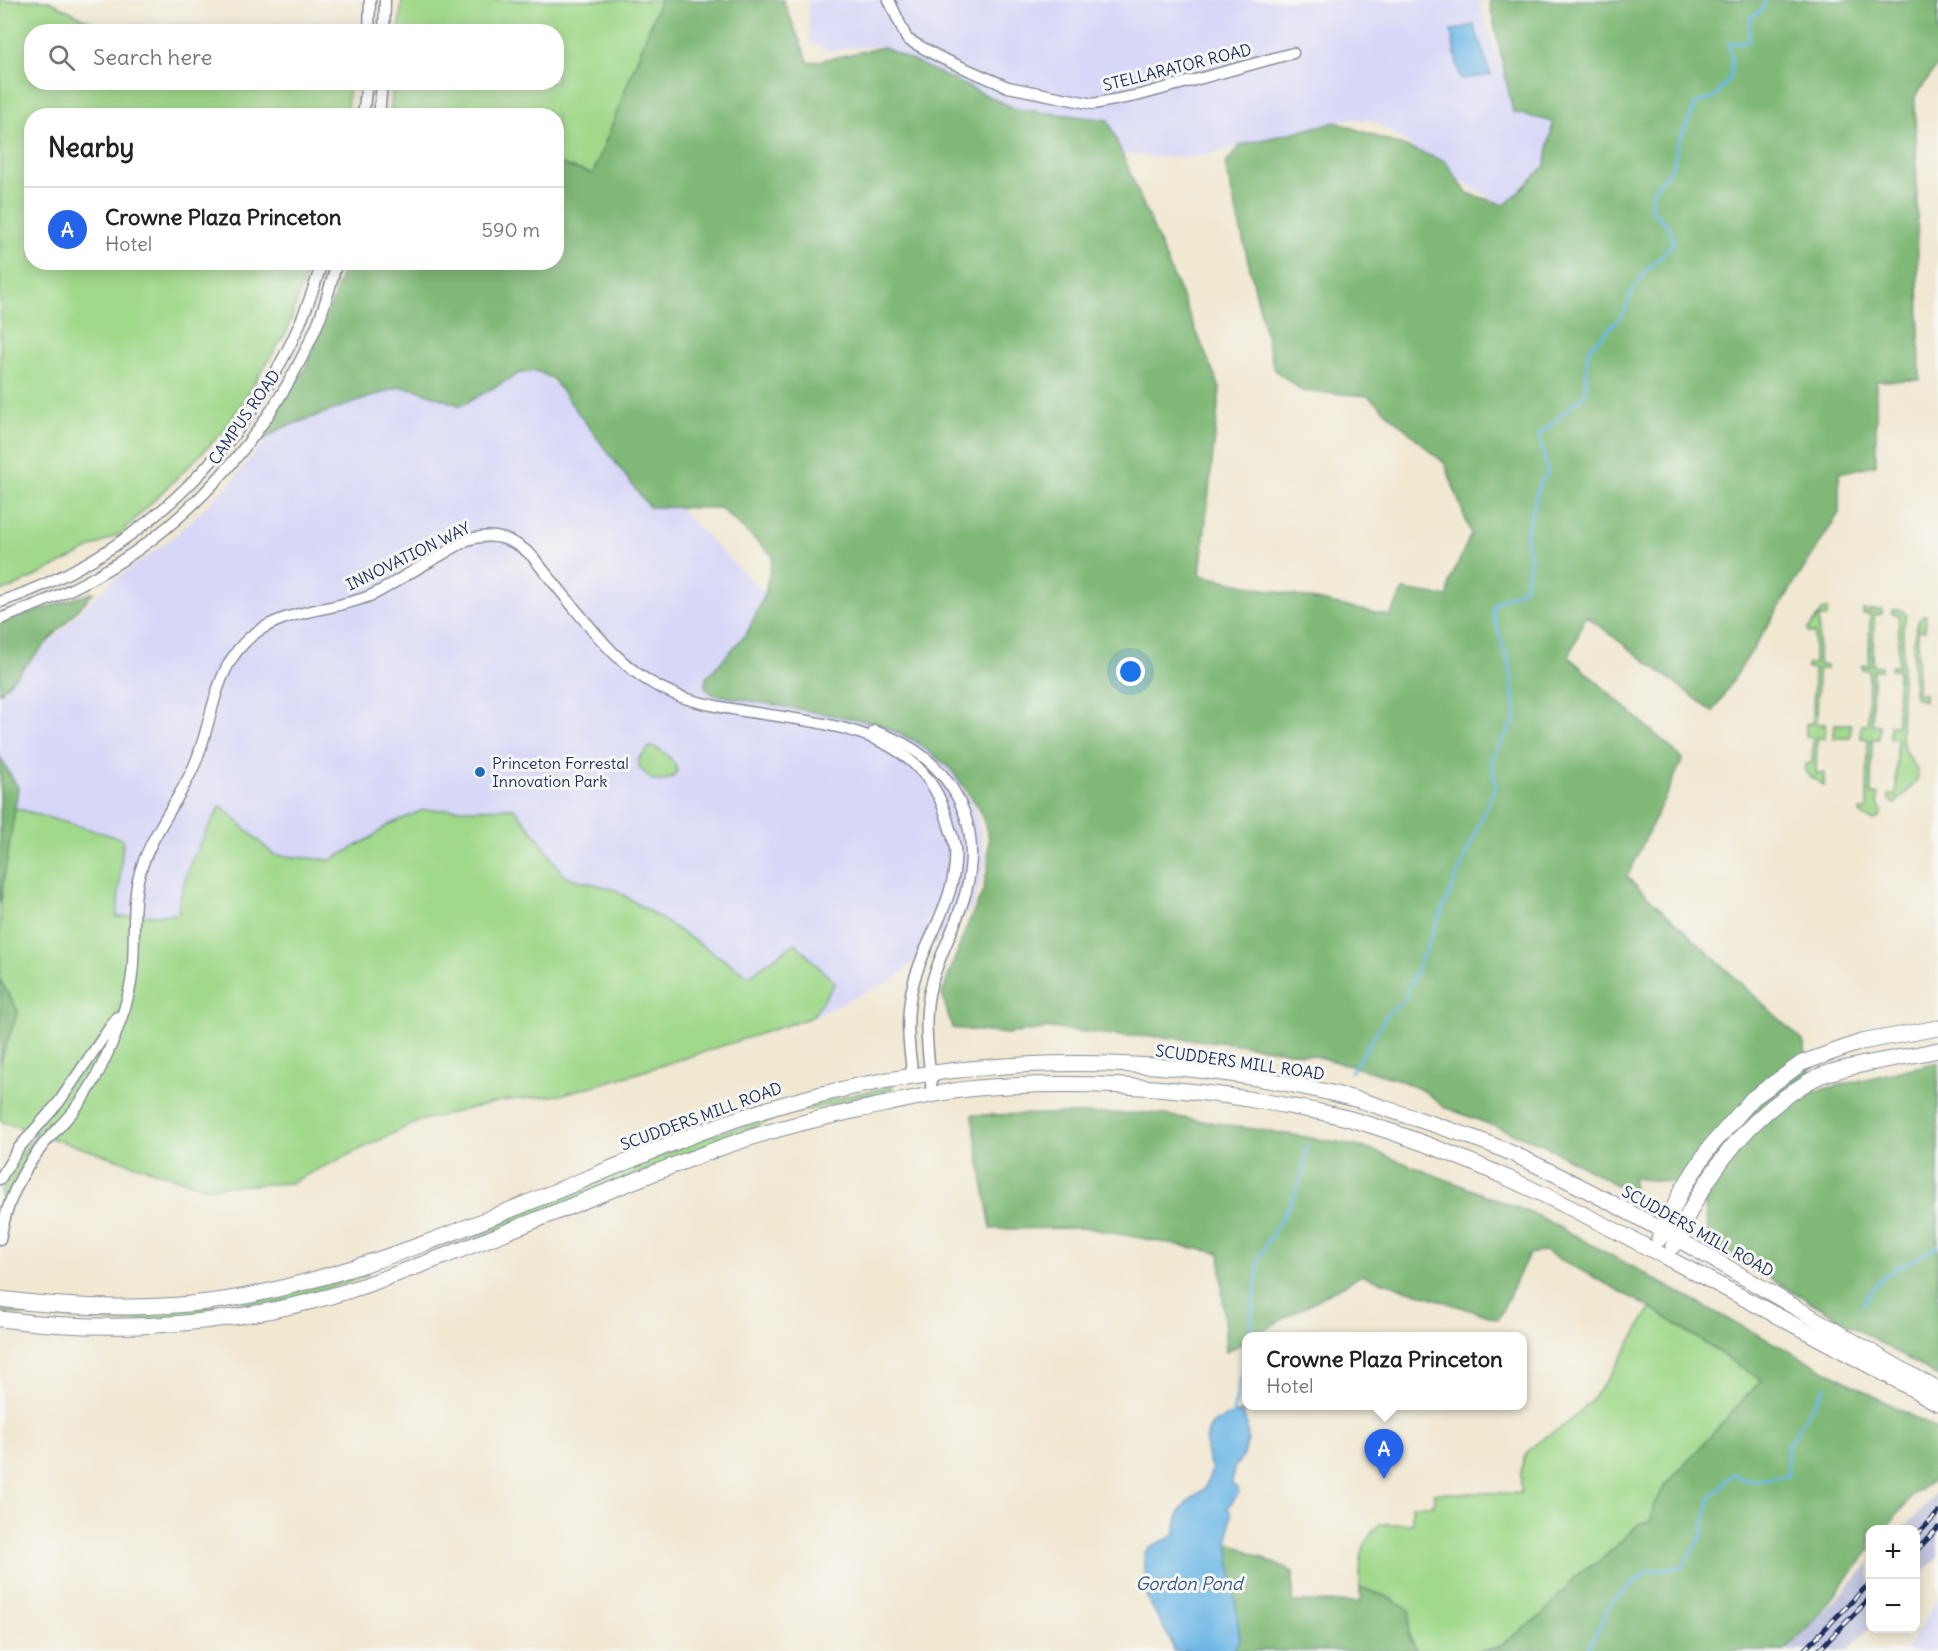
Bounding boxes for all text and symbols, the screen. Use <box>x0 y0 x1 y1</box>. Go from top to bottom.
search box <box>24 24 564 90</box>
street label: STELLARATOR ROAD <box>1101 39 1253 95</box>
icon: search <box>45 41 78 74</box>
text: Search here <box>93 43 212 71</box>
text: Nearby <box>48 131 134 164</box>
text: Crowne Plaza Princeton <box>105 203 342 231</box>
text: A <box>61 217 74 242</box>
text: 590 m <box>482 217 540 242</box>
text: Hotel <box>105 231 152 256</box>
street label: CAMPUS ROAD <box>204 366 284 468</box>
street label: INNOVATION WAY <box>343 517 473 595</box>
your location <box>1116 657 1145 686</box>
place label: Princeton Forrestal Innovation Park <box>492 753 629 791</box>
marker: Princeton Forrestal Innovation Park <box>473 765 487 779</box>
street label: SCUDDERS MILL ROAD <box>1154 1040 1326 1084</box>
street label: SCUDDERS MILL ROAD <box>617 1077 785 1155</box>
street label: SCUDDERS MILL ROAD <box>1619 1181 1777 1281</box>
popup <box>1242 1332 1527 1410</box>
text: Crowne Plaza Princeton <box>1266 1345 1503 1373</box>
text: Hotel <box>1266 1373 1313 1398</box>
pin: A <box>1364 1430 1404 1479</box>
map controls <box>1866 1525 1920 1633</box>
button: + <box>1866 1525 1920 1579</box>
water label: Gordon Pond <box>1135 1572 1245 1595</box>
button: − <box>1866 1579 1920 1633</box>

